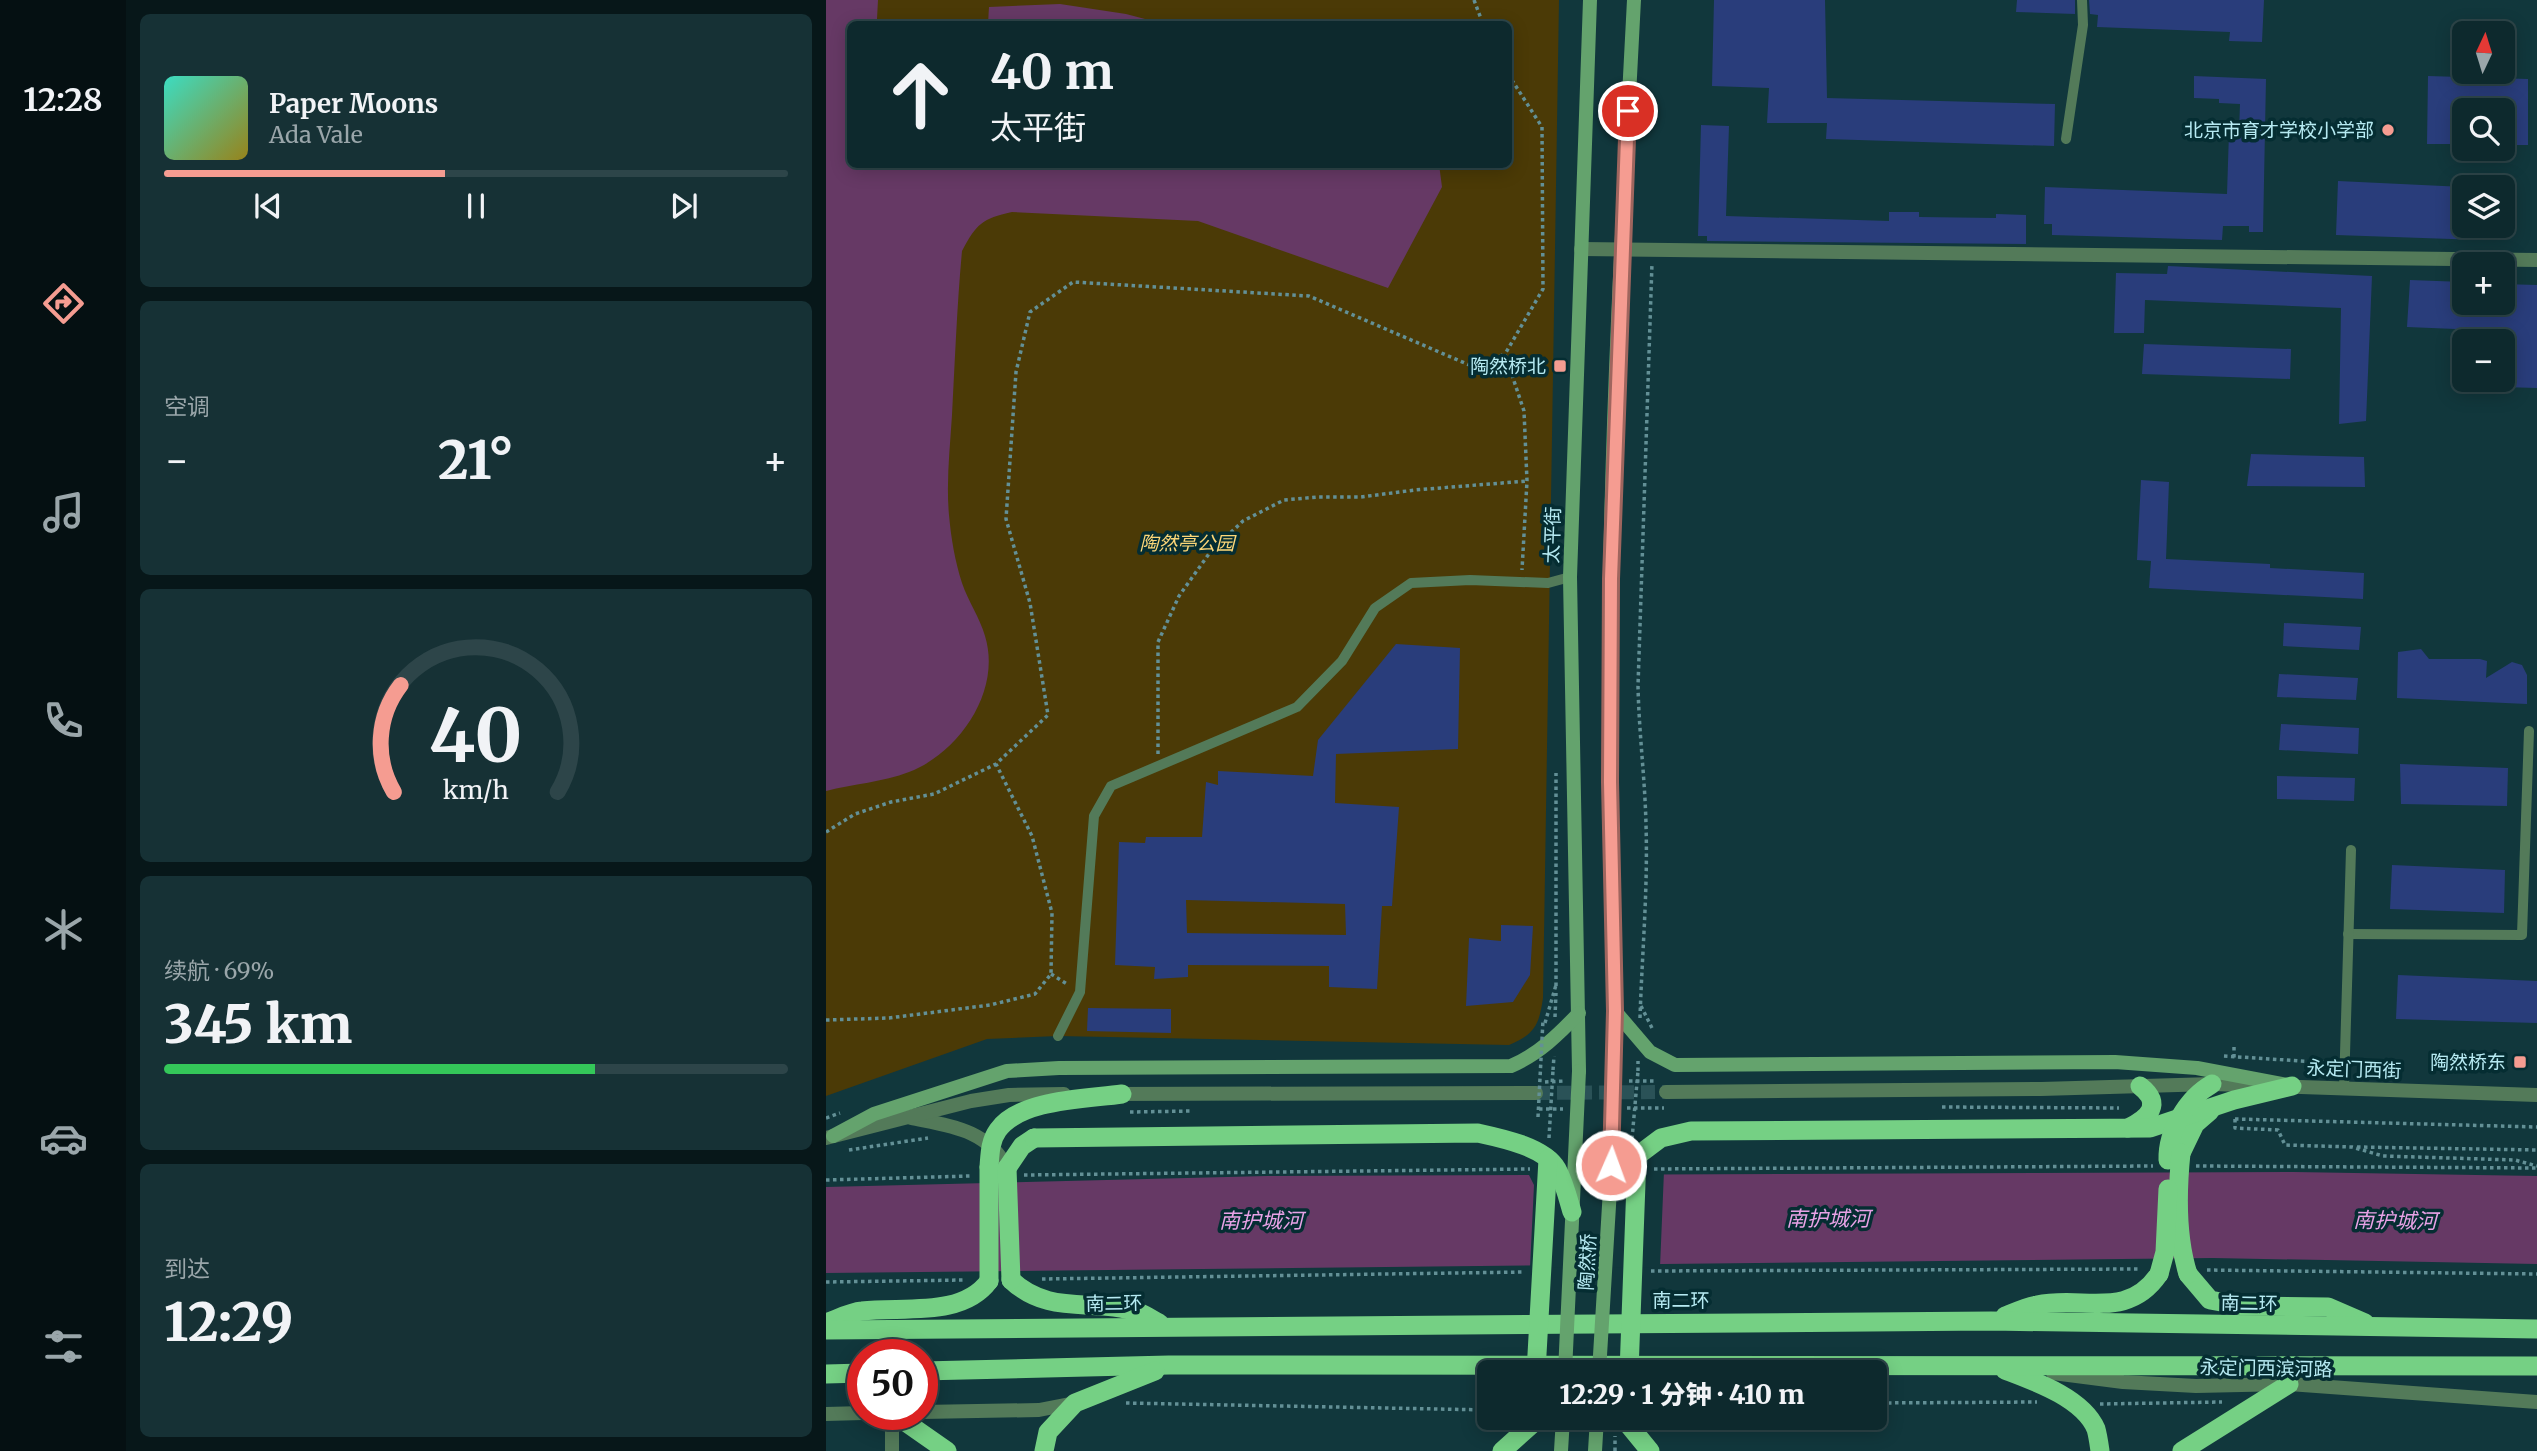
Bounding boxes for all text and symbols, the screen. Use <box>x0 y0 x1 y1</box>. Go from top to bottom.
north arrow <box>2452 21 2515 84</box>
map controls <box>2452 21 2515 392</box>
text: 40 m <box>990 41 1114 102</box>
icon: ahead <box>875 49 966 140</box>
text: 12:28 <box>23 80 103 120</box>
pin <box>1598 81 1658 141</box>
text: Paper Moons <box>269 87 438 120</box>
icon: arrive <box>1609 92 1647 130</box>
button: search <box>2452 98 2515 161</box>
text: 太平街 <box>990 108 1086 148</box>
place label: 北京市育才学校小学部 <box>2184 118 2374 142</box>
text: Ada Vale <box>269 120 363 149</box>
marker: 北京市育才学校小学部 <box>2380 122 2396 138</box>
button: layers <box>2452 175 2515 238</box>
icon: previous <box>249 187 287 225</box>
icon: pause <box>457 187 495 225</box>
icon: next <box>665 187 703 225</box>
button: + <box>2452 252 2515 315</box>
icon: directions <box>39 279 88 328</box>
button: − <box>2452 329 2515 392</box>
place label: 陶然桥北 <box>1470 354 1546 378</box>
marker: 陶然桥北 <box>1552 358 1568 374</box>
text: 空调 <box>164 392 210 421</box>
text: 21° <box>438 428 514 493</box>
text: − <box>164 437 189 484</box>
text: + <box>763 437 788 484</box>
icon: music <box>39 488 88 537</box>
street label: 太平街 <box>1539 506 1565 564</box>
park label: 陶然亭公园 <box>1139 531 1237 555</box>
text: 40 <box>429 690 523 782</box>
icon: phone <box>39 696 88 745</box>
text: km/h <box>443 773 509 805</box>
icon: climate <box>39 905 88 954</box>
text: 续航 · 69% <box>164 956 274 985</box>
text: 345 km <box>164 992 352 1057</box>
place label: 陶然桥东 <box>2430 1050 2506 1074</box>
marker: 陶然桥东 <box>2512 1054 2528 1070</box>
street label: 永定门西街 <box>2306 1055 2402 1083</box>
icon: car <box>39 1114 88 1163</box>
position arrow <box>1574 1128 1648 1202</box>
water label: 南护城河 <box>1786 1205 1874 1232</box>
water label: 南护城河 <box>2353 1206 2441 1235</box>
water label: 南护城河 <box>1219 1207 1307 1234</box>
street label: 陶然桥 <box>1574 1233 1600 1291</box>
text: 到达 <box>164 1254 210 1283</box>
street label: 南二环 <box>1652 1288 1710 1312</box>
text: 12:29 <box>164 1290 293 1355</box>
street label: 南二环 <box>1085 1291 1143 1315</box>
street label: 南二环 <box>2220 1291 2278 1315</box>
icon: filters <box>39 1322 88 1371</box>
speed limit sign: 50 <box>847 1339 938 1430</box>
street label: 永定门西滨河路 <box>2199 1355 2333 1381</box>
text: 12:29 · 1 分钟 · 410 m <box>1559 1378 1805 1411</box>

